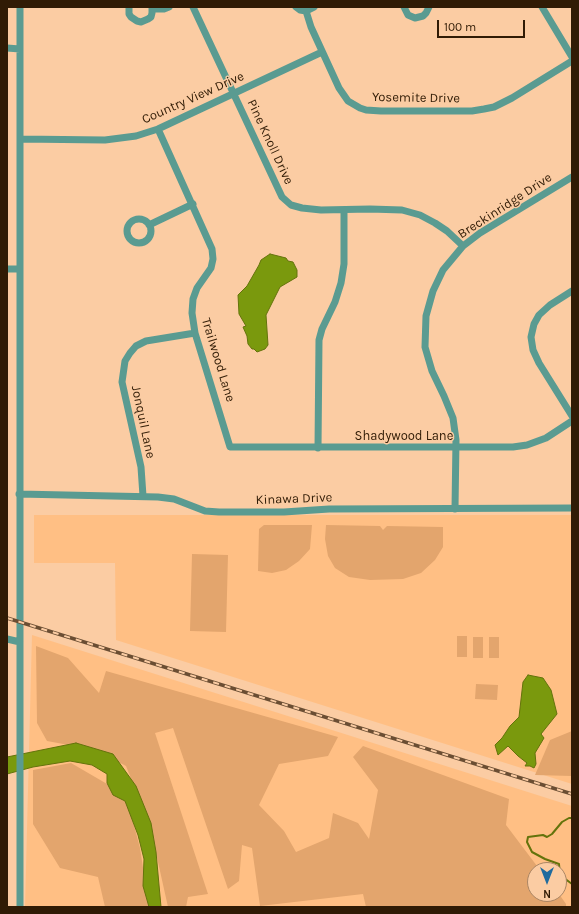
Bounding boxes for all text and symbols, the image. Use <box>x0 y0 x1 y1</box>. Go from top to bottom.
scale bar <box>439 12 527 38</box>
text: 100 m <box>444 20 476 34</box>
street label: Country View Drive <box>139 68 247 128</box>
street label: Yosemite Drive <box>372 89 460 107</box>
street label: Pine Knoll Drive <box>243 97 297 187</box>
street label: Breckinridge Drive <box>455 170 555 242</box>
street label: Trailwood Lane <box>198 316 238 404</box>
street label: Jonquil Lane <box>128 384 158 460</box>
street label: Shadywood Lane <box>355 428 453 444</box>
street label: Kinawa Drive <box>255 490 333 508</box>
north arrow <box>527 862 567 902</box>
text: N <box>543 887 551 900</box>

